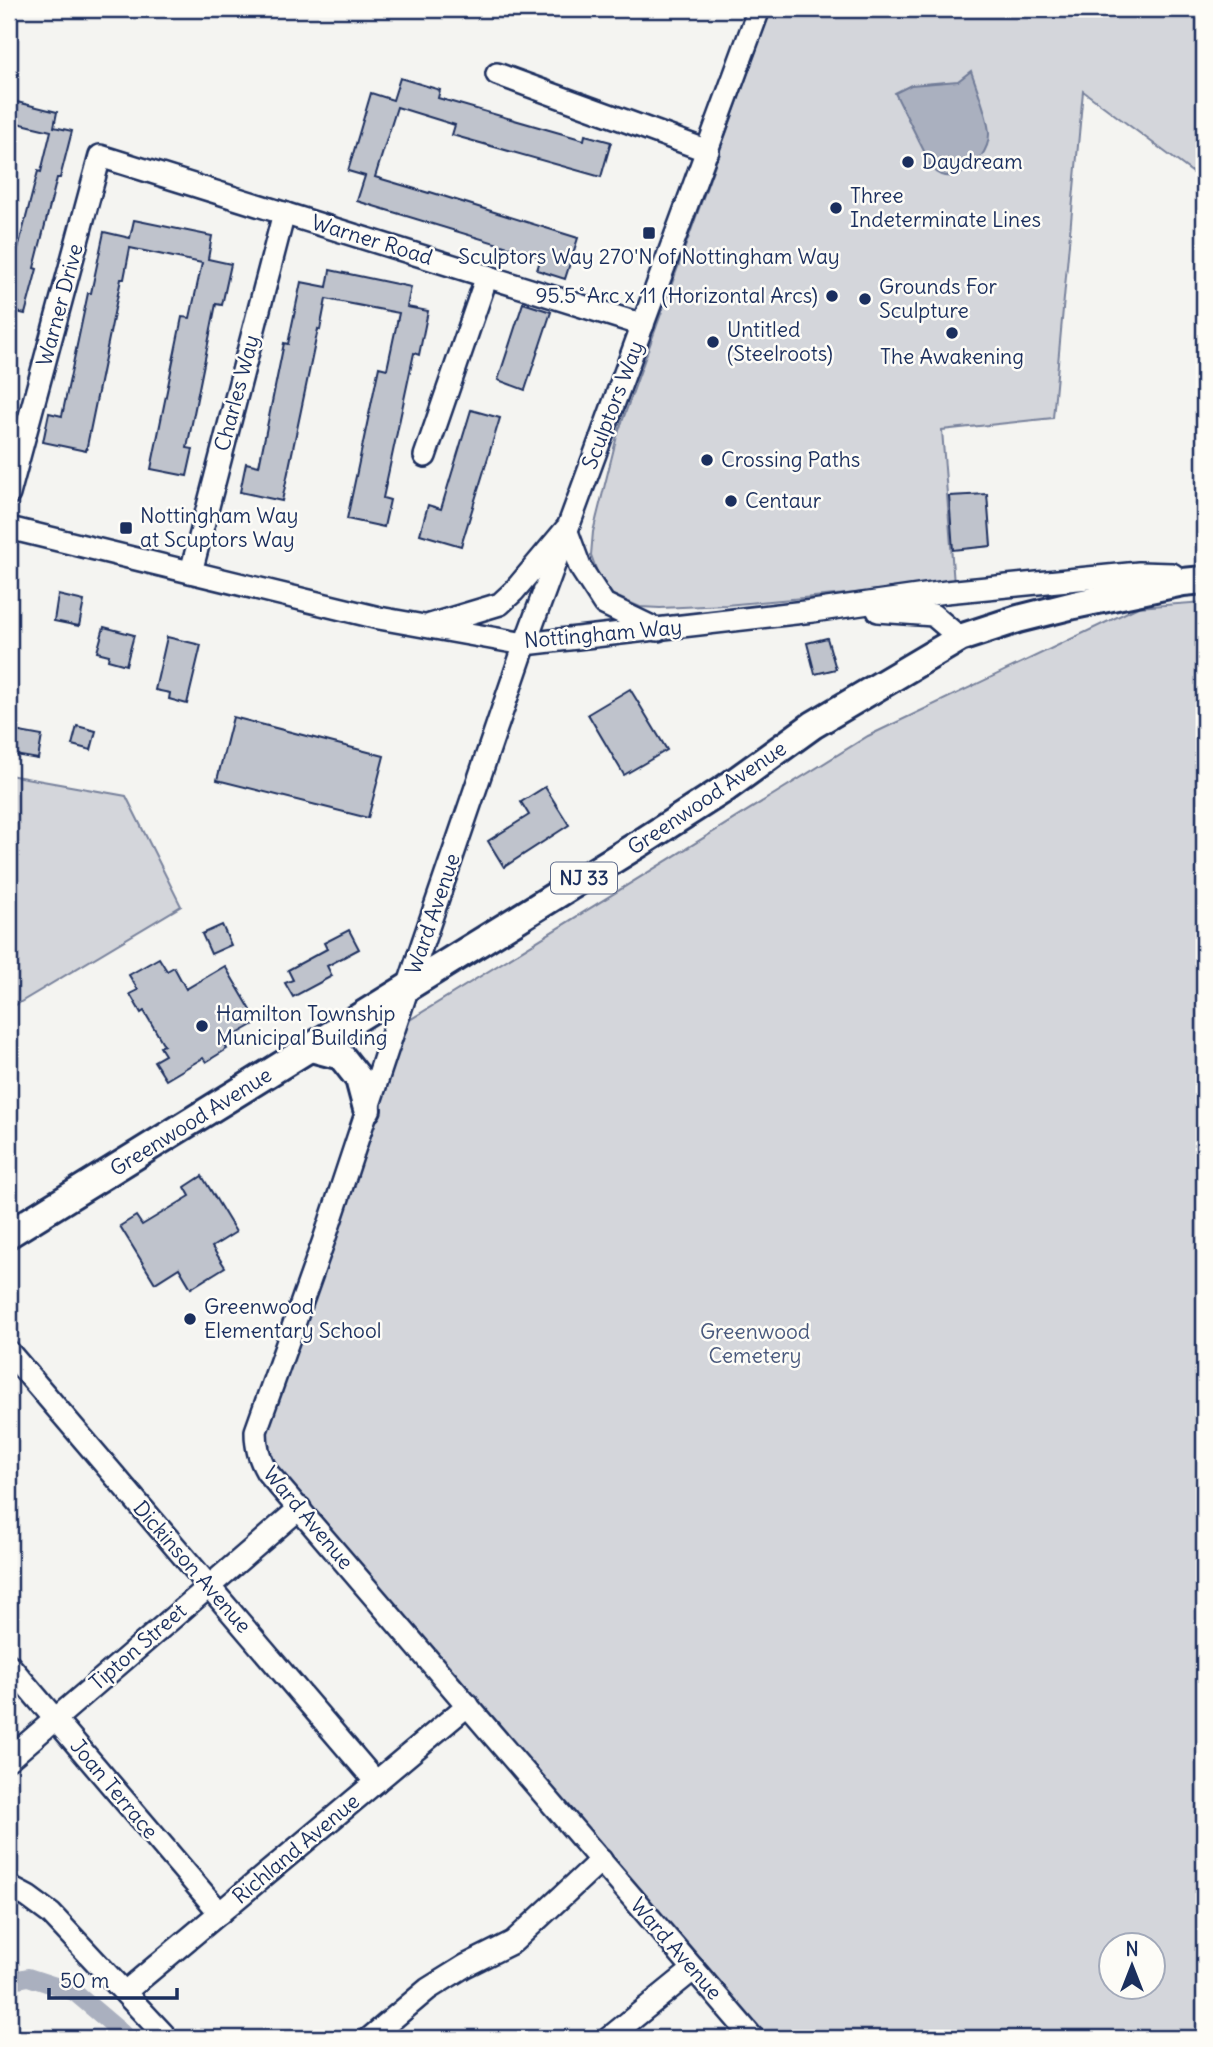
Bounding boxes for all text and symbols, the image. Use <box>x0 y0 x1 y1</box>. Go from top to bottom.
place label: Daydream <box>922 148 1023 175</box>
marker: Daydream <box>900 154 916 170</box>
place label: Three Indeterminate Lines <box>850 182 1041 233</box>
marker: Three Indeterminate Lines <box>828 200 844 216</box>
street label: Warner Road <box>308 208 436 271</box>
marker: Sculptors Way 270'N of Nottingham Way <box>641 225 657 241</box>
street label: Warner Drive <box>30 241 89 369</box>
place label: Sculptors Way 270'N of Nottingham Way <box>458 243 840 270</box>
place label: Grounds For Sculpture <box>879 273 997 324</box>
place label: 95.5 ̊ Arc x 11 (Horizontal Arcs) <box>535 282 818 309</box>
marker: 95.5 ̊ Arc x 11 (Horizontal Arcs) <box>824 288 840 304</box>
marker: Grounds For Sculpture <box>857 291 873 307</box>
place label: Untitled (Steelroots) <box>727 316 833 367</box>
marker: The Awakening <box>944 325 960 341</box>
street label: Charles Way <box>208 332 265 454</box>
marker: Untitled (Steelroots) <box>705 334 721 350</box>
street label: Sculptors Way <box>576 337 649 473</box>
place label: The Awakening <box>880 343 1024 370</box>
place label: Crossing Paths <box>721 446 860 473</box>
marker: Crossing Paths <box>699 452 715 468</box>
place label: Centaur <box>745 487 822 514</box>
marker: Centaur <box>723 493 739 509</box>
place label: Nottingham Way at Scuptors Way <box>140 502 298 553</box>
marker: Nottingham Way at Scuptors Way <box>118 520 134 536</box>
street label: Nottingham Way <box>523 613 683 654</box>
street label: Greenwood Avenue <box>622 734 791 861</box>
street label: Ward Avenue <box>399 850 466 978</box>
road number: NJ 33 <box>551 862 617 894</box>
place label: Hamilton Township Municipal Building <box>216 1000 395 1051</box>
marker: Hamilton Township Municipal Building <box>194 1018 210 1034</box>
street label: Greenwood Avenue <box>105 1061 277 1182</box>
place label: Greenwood Elementary School <box>204 1293 381 1344</box>
marker: Greenwood Elementary School <box>182 1311 198 1327</box>
park label: Greenwood Cemetery <box>700 1318 810 1369</box>
street label: Ward Avenue <box>257 1461 359 1575</box>
street label: Dickinson Avenue <box>127 1495 257 1638</box>
street label: Tipton Street <box>84 1597 192 1696</box>
street label: Joan Terrace <box>65 1733 164 1844</box>
street label: Richland Avenue <box>227 1788 365 1910</box>
street label: Ward Avenue <box>625 1892 728 2005</box>
north arrow <box>1098 1932 1168 2002</box>
text: N <box>1125 1937 1139 1961</box>
scale bar <box>49 1956 177 2000</box>
text: 50 m <box>60 1967 109 1994</box>

